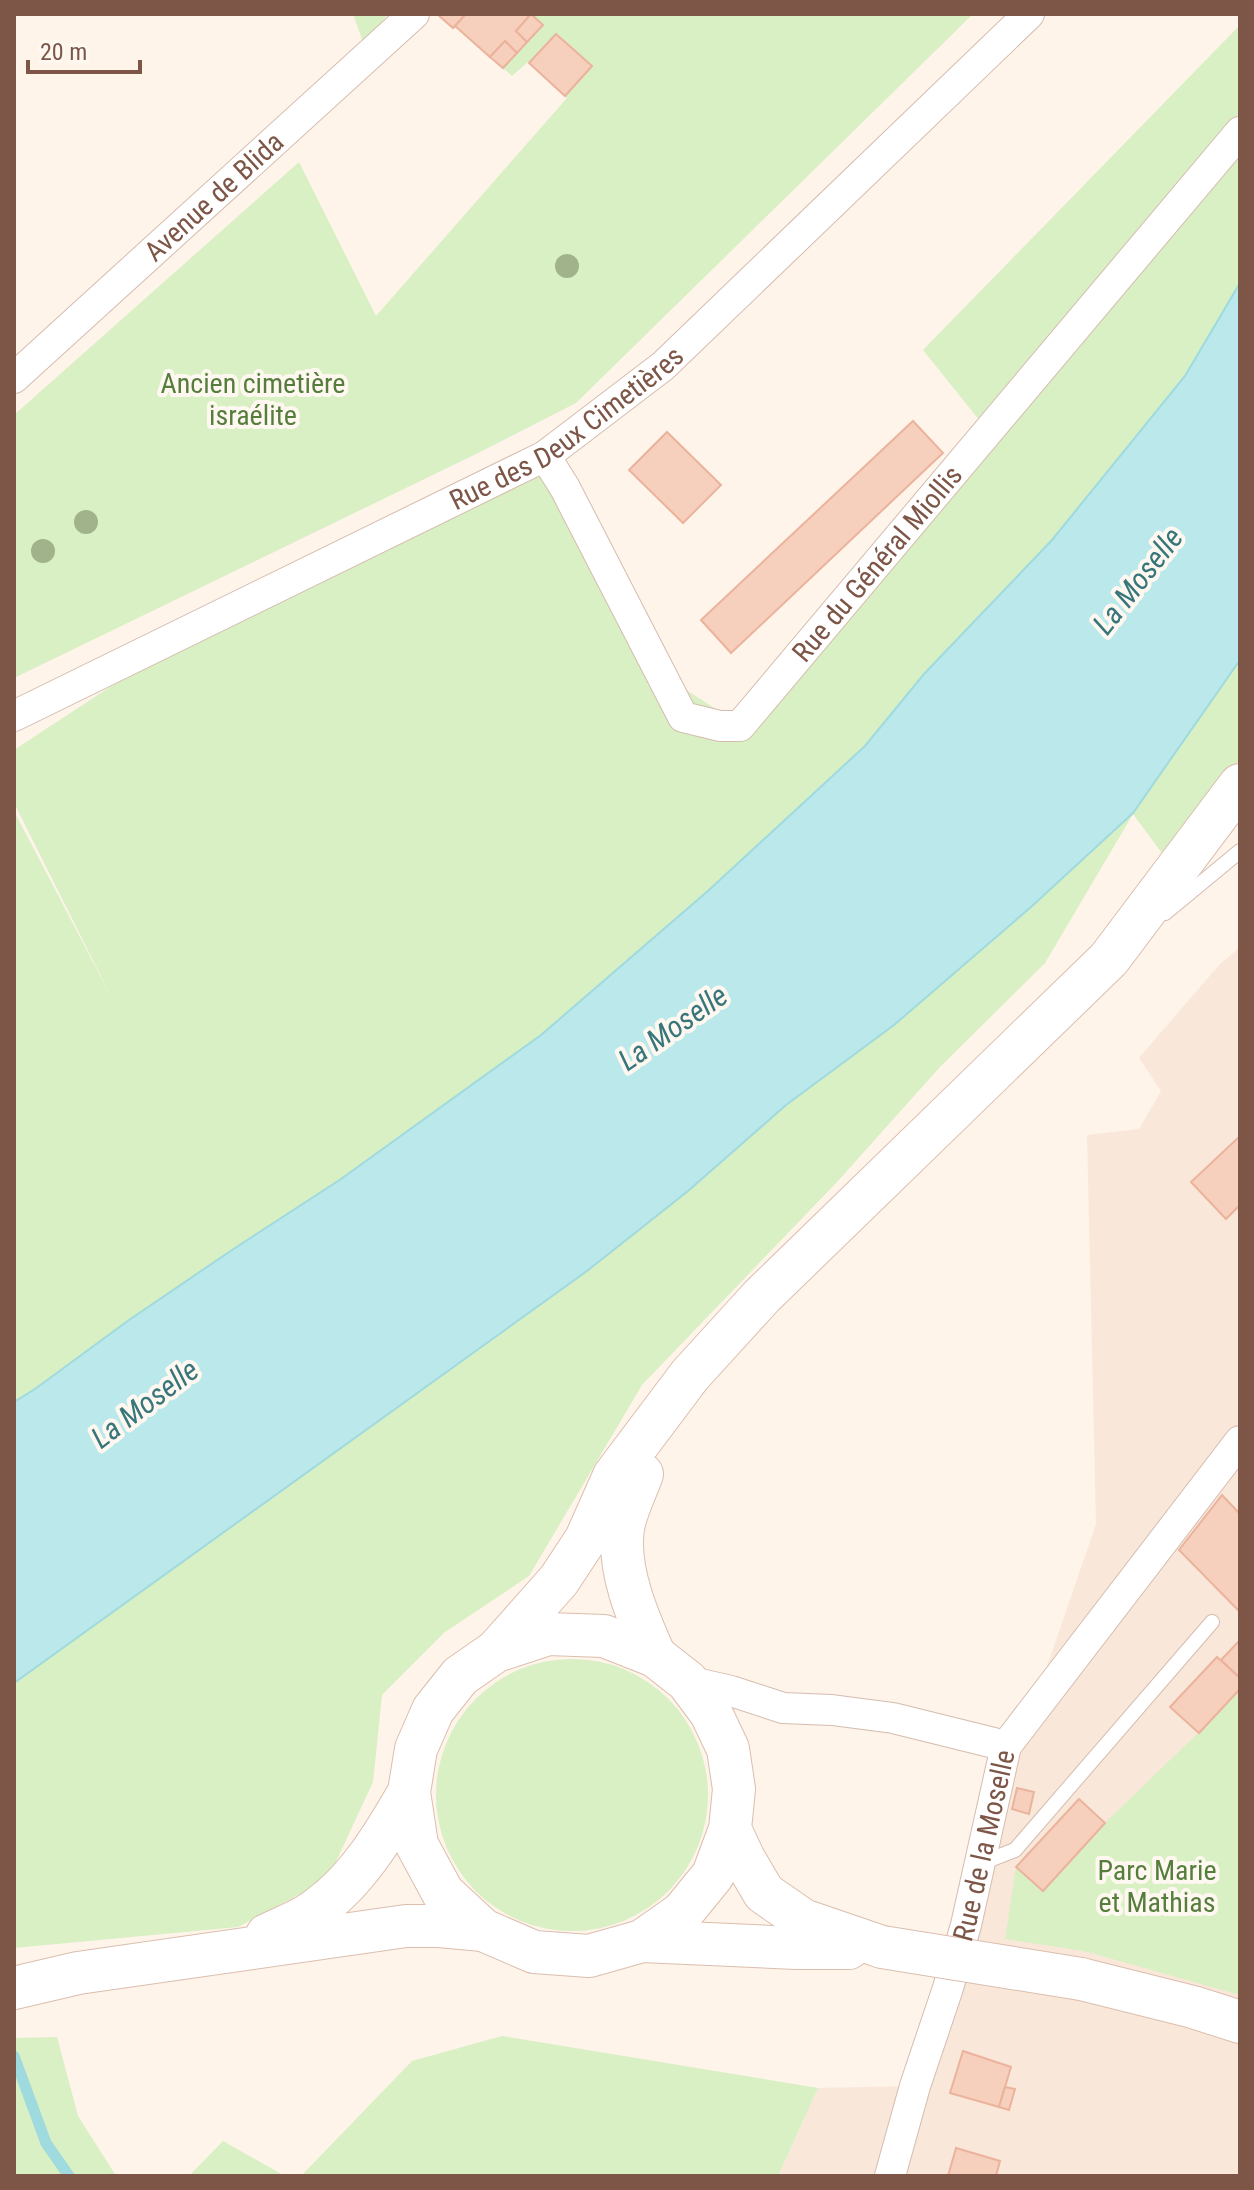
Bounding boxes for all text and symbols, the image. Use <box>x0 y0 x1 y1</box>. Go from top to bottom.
scale bar <box>28 24 140 74</box>
text: 20 m <box>40 38 87 66</box>
street label: Avenue de Blida <box>138 125 290 268</box>
street label: Rue des Deux Cimetières <box>444 340 690 517</box>
park label: Ancien cimetière israélite <box>161 367 345 432</box>
street label: Rue du Général Miollis <box>785 459 969 669</box>
water label: La Moselle <box>1085 521 1190 641</box>
water label: La Moselle <box>611 977 734 1078</box>
water label: La Moselle <box>84 1352 205 1455</box>
street label: Rue de la Moselle <box>946 1747 1022 1945</box>
park label: Parc Marie et Mathias <box>1097 1854 1217 1919</box>

